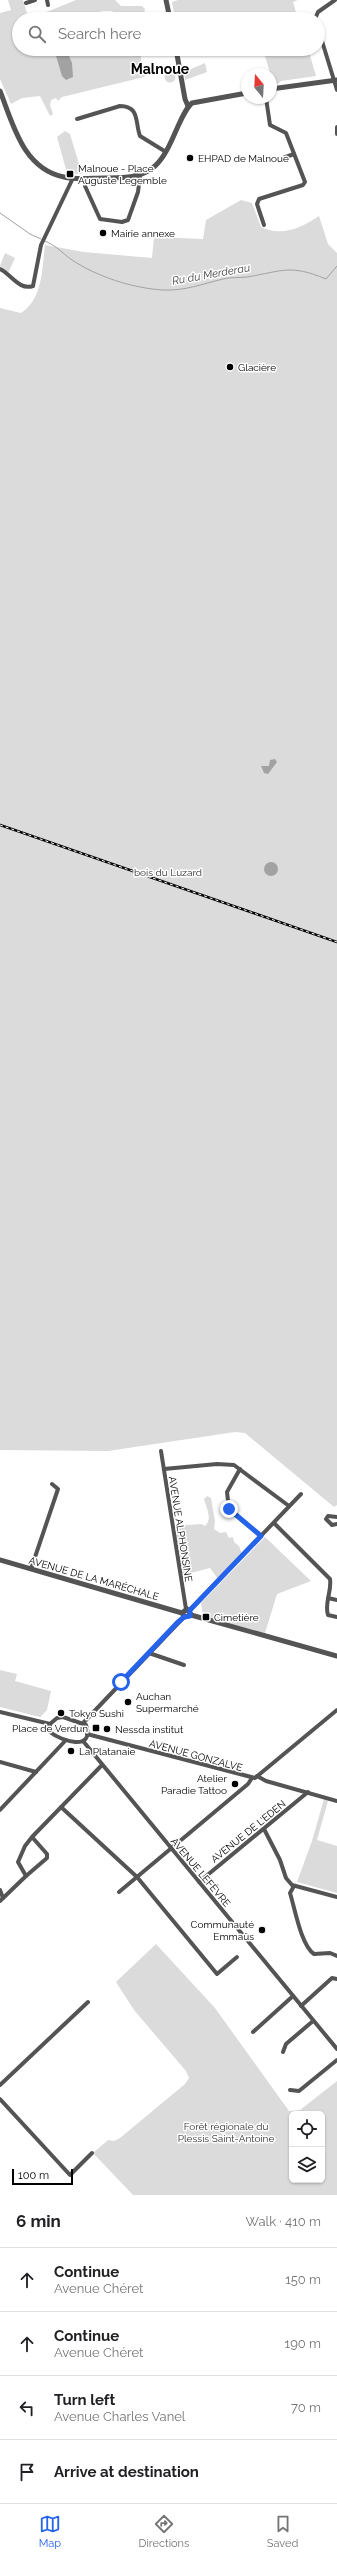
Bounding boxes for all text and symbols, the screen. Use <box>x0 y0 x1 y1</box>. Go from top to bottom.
search box <box>12 12 325 56</box>
icon: search <box>26 23 48 45</box>
text: Search here <box>58 25 141 43</box>
district label: Malnoue <box>131 61 190 77</box>
north arrow <box>241 68 277 104</box>
marker: EHPAD de Malnoue <box>185 153 195 163</box>
place label: EHPAD de Malnoue <box>198 153 289 164</box>
place label: Malnoue - Place Auguste Legemble <box>78 163 167 186</box>
marker: Malnoue - Place Auguste Legemble <box>65 169 75 179</box>
marker: Mairie annexe <box>98 228 108 238</box>
place label: Mairie annexe <box>111 228 175 239</box>
water label: Ru du Merderau <box>171 261 251 288</box>
marker: Glacière <box>225 362 235 372</box>
place label: Glacière <box>238 362 276 373</box>
park label: bois du Luzard <box>134 867 202 878</box>
street label: AVENUE ALPHONSINE <box>167 1476 194 1583</box>
route end <box>220 1500 238 1518</box>
street label: AVENUE DE LA MARÉCHALE <box>28 1555 160 1602</box>
marker: Cimetière <box>201 1612 211 1622</box>
place label: Cimetière <box>214 1612 259 1623</box>
route start <box>112 1673 130 1691</box>
place label: Auchan Supermarché <box>136 1691 199 1714</box>
marker: Auchan Supermarché <box>123 1697 133 1707</box>
marker: Tokyo Sushi <box>56 1708 66 1718</box>
place label: Tokyo Sushi <box>69 1708 124 1719</box>
place label: Place de Verdun <box>12 1723 88 1734</box>
marker: Place de Verdun <box>91 1723 101 1733</box>
marker: Nessda institut <box>102 1724 112 1734</box>
place label: Nessda institut <box>115 1724 184 1735</box>
street label: AVENUE GONZALVE <box>148 1738 244 1773</box>
marker: La Platanaie <box>66 1746 76 1756</box>
place label: La Platanaie <box>79 1746 135 1757</box>
place label: Atelier Paradie Tattoo <box>161 1773 227 1796</box>
marker: Atelier Paradie Tattoo <box>230 1779 240 1789</box>
street label: AVENUE DE L'EDEN <box>209 1798 288 1865</box>
street label: AVENUE LEFÈVRE <box>169 1836 233 1909</box>
place label: Communauté Emmaüs <box>191 1919 254 1942</box>
marker: Communauté Emmaüs <box>257 1925 267 1935</box>
map controls <box>289 2111 325 2183</box>
button: locate <box>289 2111 325 2147</box>
park label: Forêt régionale du Plessis Saint-Antoine <box>178 2121 274 2144</box>
button: layers <box>289 2147 325 2183</box>
scale bar <box>12 2167 73 2186</box>
text: 100 m <box>18 2169 49 2182</box>
text: 6 min <box>16 2211 61 2231</box>
text: Walk · 410 m <box>246 2214 321 2229</box>
text: Continue <box>54 2263 119 2281</box>
icon: ahead <box>16 2269 38 2291</box>
text: 150 m <box>285 2272 321 2287</box>
text: Avenue Chéret <box>54 2281 143 2296</box>
text: Continue <box>54 2327 119 2345</box>
icon: ahead <box>16 2333 38 2355</box>
text: 190 m <box>285 2336 321 2351</box>
text: Avenue Chéret <box>54 2345 143 2360</box>
text: Turn left <box>54 2391 115 2409</box>
icon: left <box>16 2397 38 2419</box>
text: 70 m <box>291 2400 321 2415</box>
text: Avenue Charles Vanel <box>54 2409 185 2424</box>
icon: arrive <box>16 2461 38 2483</box>
text: Arrive at destination <box>54 2463 199 2481</box>
tab: Map <box>39 2513 61 2550</box>
tab: Directions <box>139 2513 189 2550</box>
tab: Saved <box>267 2513 298 2550</box>

